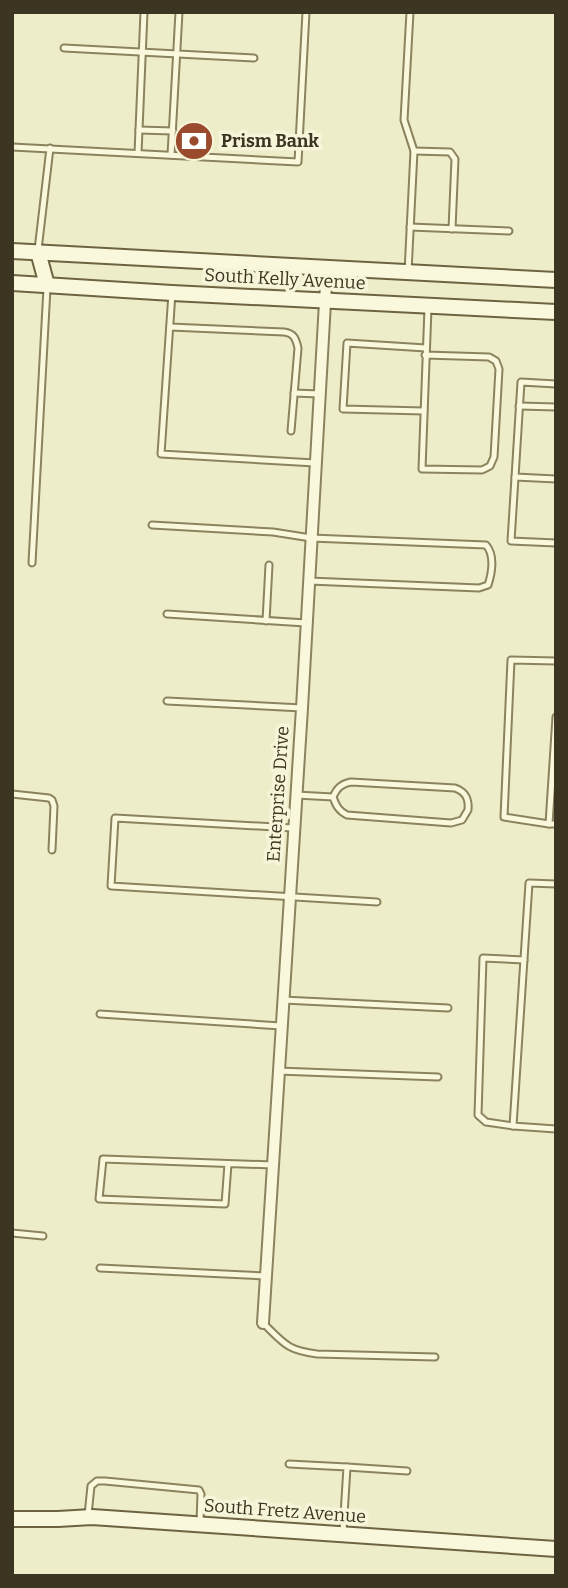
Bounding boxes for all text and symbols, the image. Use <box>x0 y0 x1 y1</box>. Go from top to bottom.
bank icon: Prism Bank <box>173 120 215 162</box>
place label: Prism Bank <box>221 130 319 152</box>
street label: South Kelly Avenue <box>204 264 366 294</box>
street label: Enterprise Drive <box>262 725 294 863</box>
street label: South Fretz Avenue <box>203 1494 367 1528</box>

